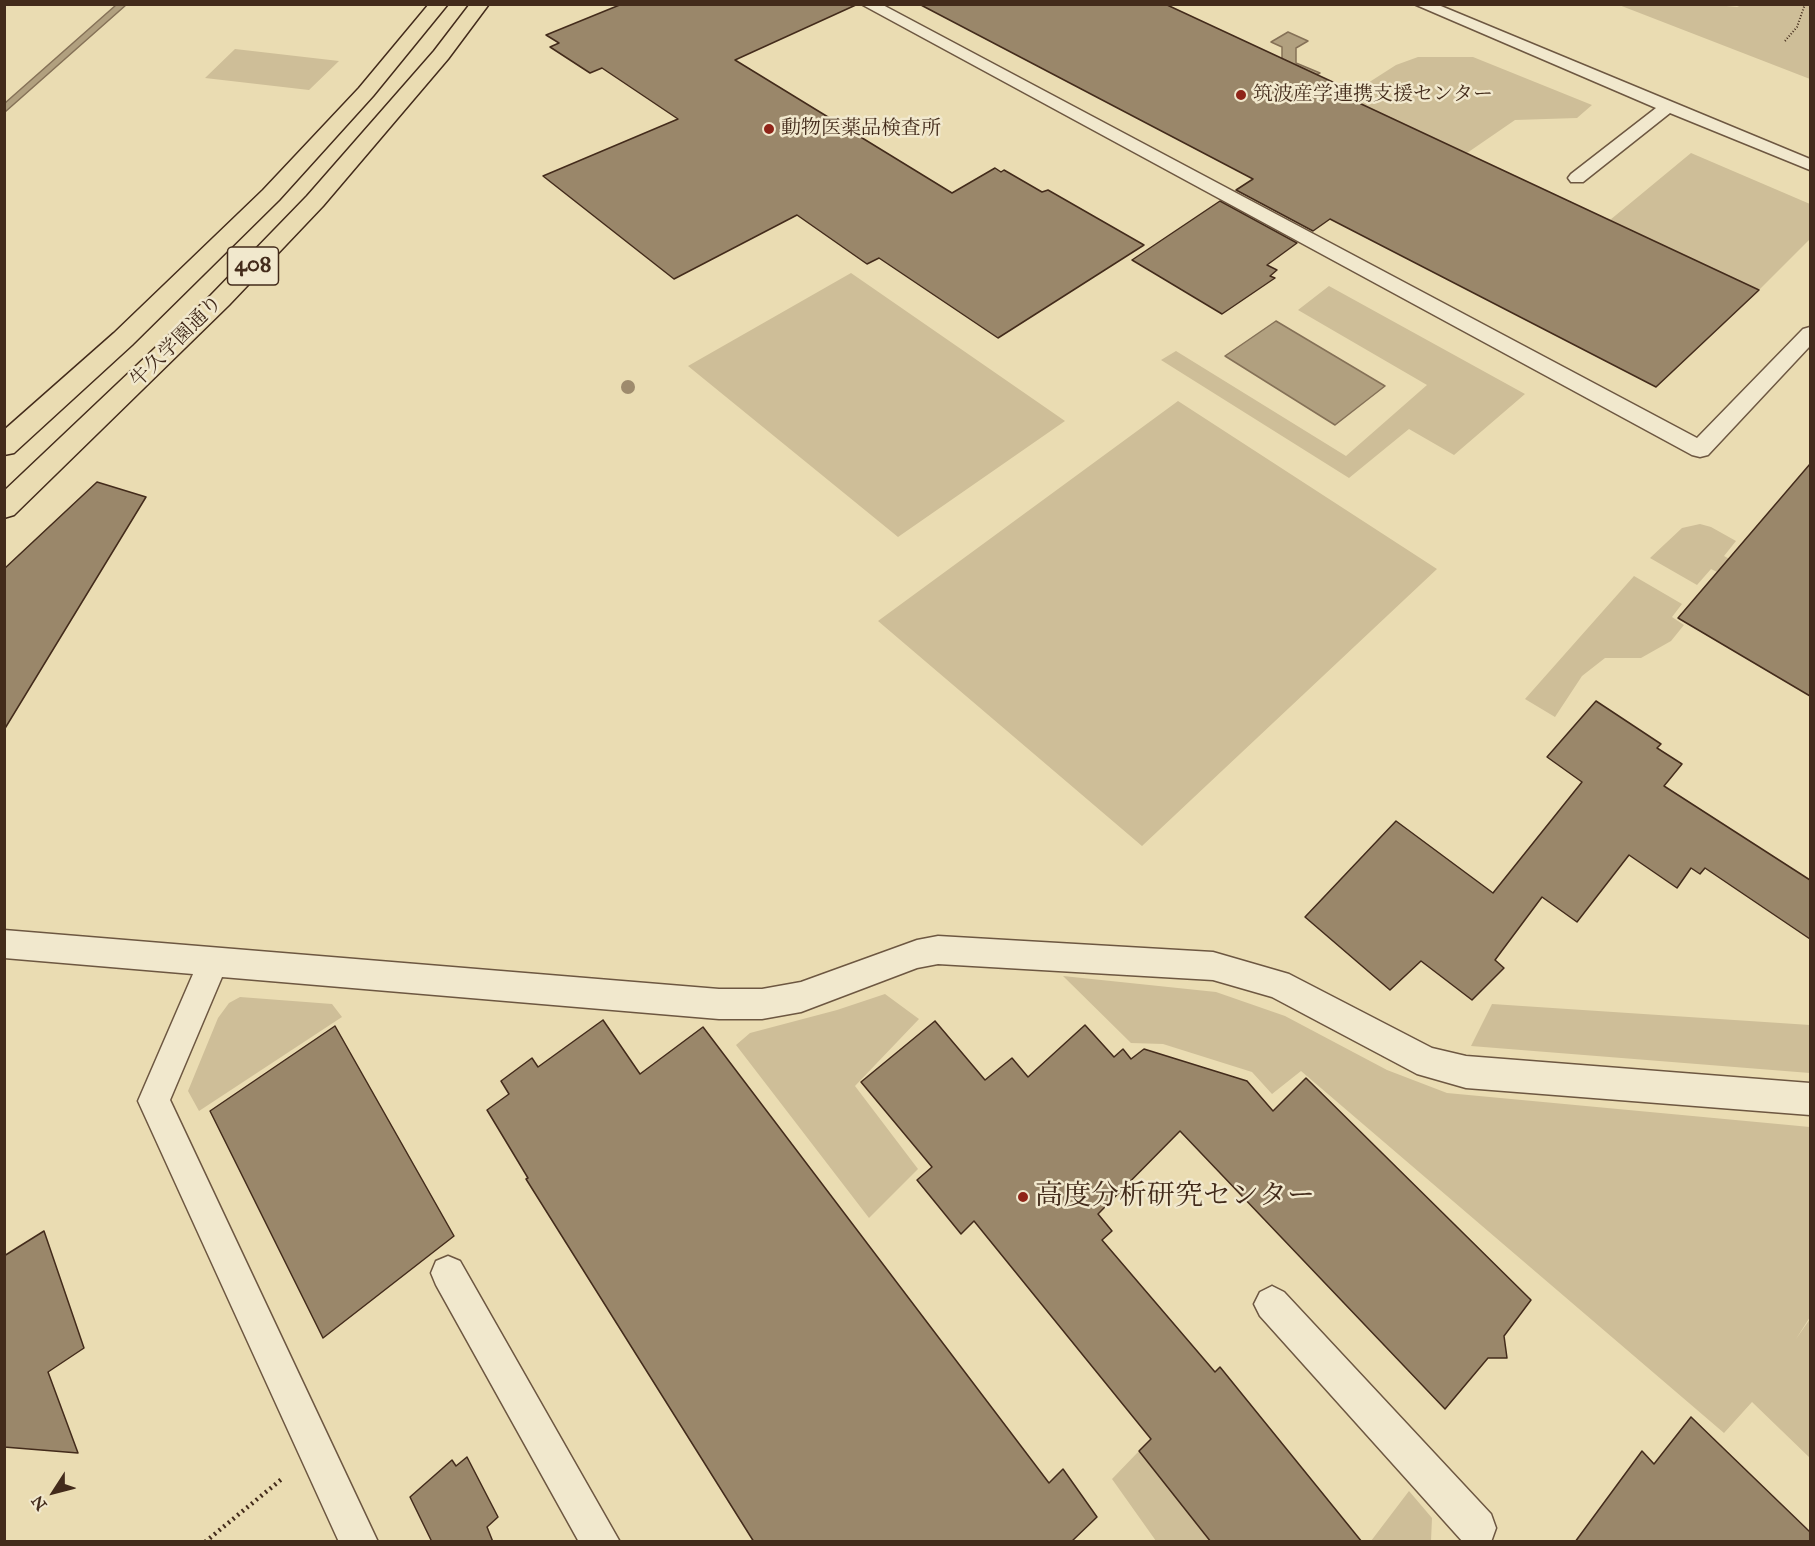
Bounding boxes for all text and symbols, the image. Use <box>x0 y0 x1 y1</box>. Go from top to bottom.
place label: 筑波産学連携支援センター <box>1253 83 1493 107</box>
marker: 筑波産学連携支援センター <box>1234 88 1248 102</box>
place label: 動物医薬品検査所 <box>781 117 941 141</box>
marker: 動物医薬品検査所 <box>762 122 776 136</box>
road number: 408 <box>228 247 278 285</box>
street label: 牛久学園通り <box>126 291 228 393</box>
place label: 高度分析研究センター <box>1035 1180 1315 1214</box>
marker: 高度分析研究センター <box>1016 1190 1030 1204</box>
north arrow <box>24 1462 84 1522</box>
text: N <box>27 1492 51 1514</box>

